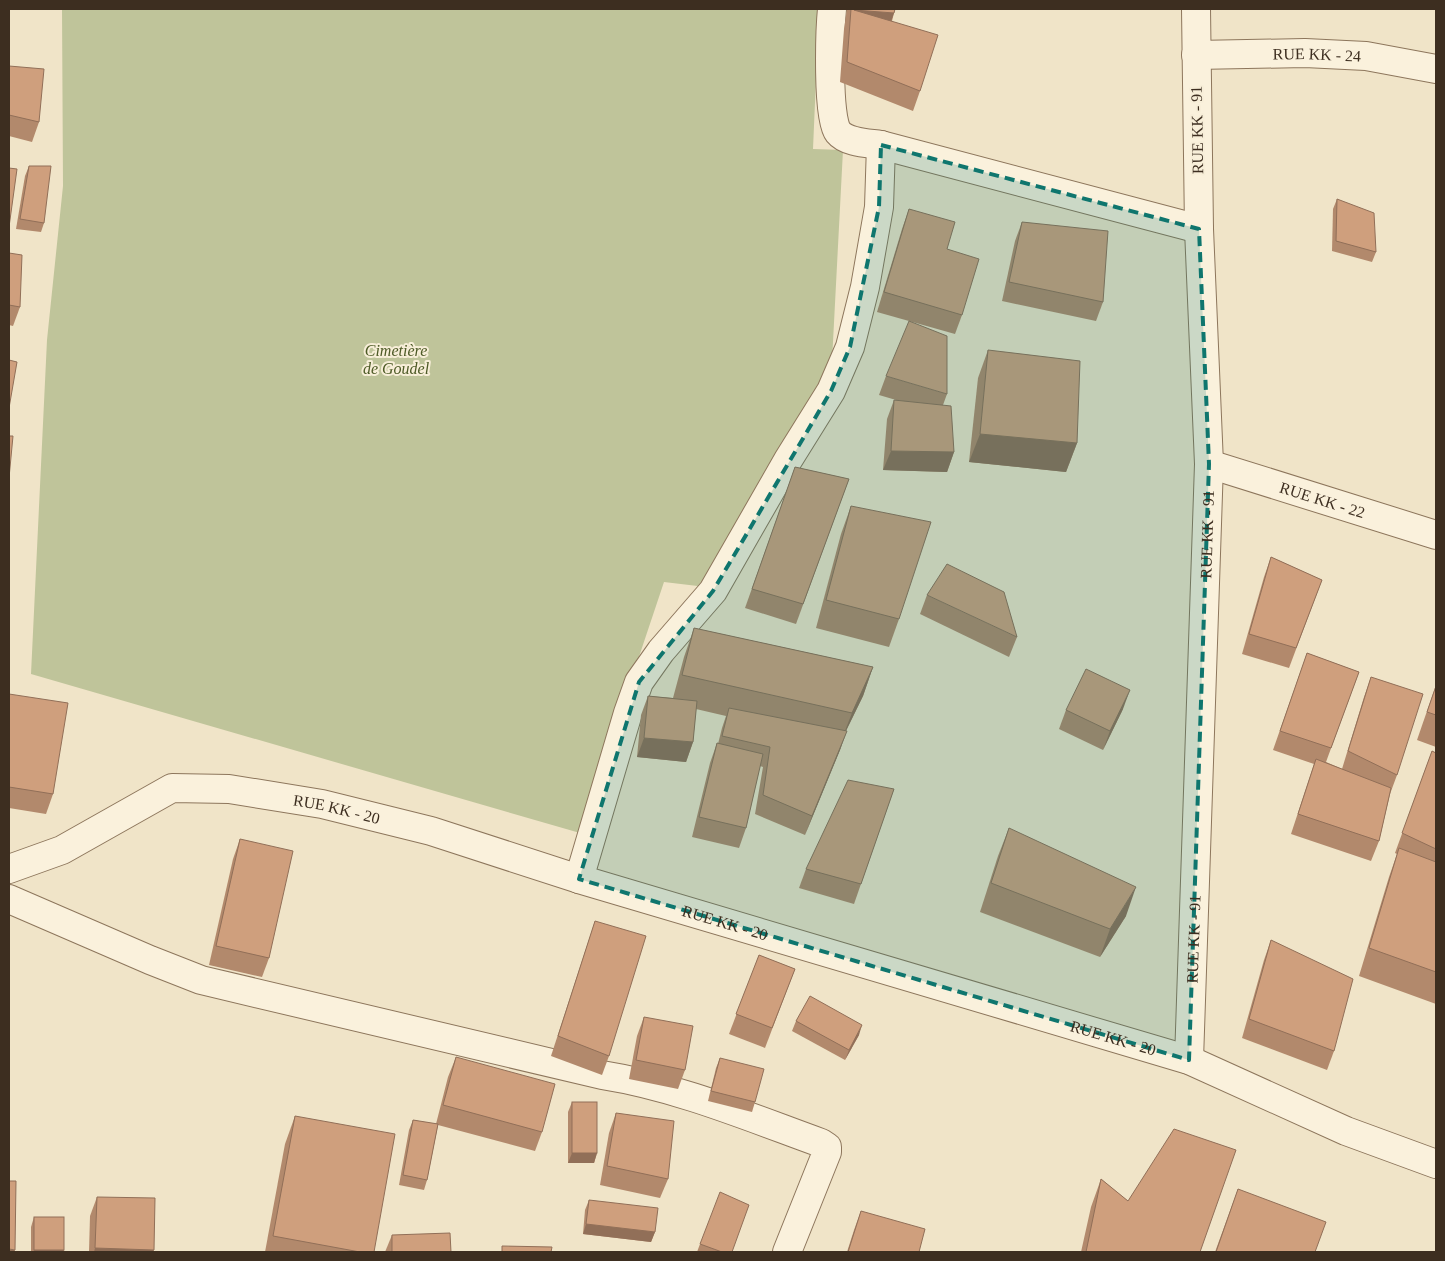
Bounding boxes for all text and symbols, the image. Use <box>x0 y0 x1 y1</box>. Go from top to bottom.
street label: RUE KK - 24 <box>1273 44 1362 64</box>
street label: RUE KK - 91 <box>1188 86 1206 174</box>
park label: Cimetière de Goudel <box>363 342 430 377</box>
street label: RUE KK - 22 <box>1278 478 1367 521</box>
street label: RUE KK - 91 <box>1197 490 1217 579</box>
street label: RUE KK - 20 <box>292 791 382 827</box>
street label: RUE KK - 91 <box>1183 895 1203 984</box>
street label: RUE KK - 20 <box>680 902 770 943</box>
street label: RUE KK - 20 <box>1068 1017 1158 1058</box>

